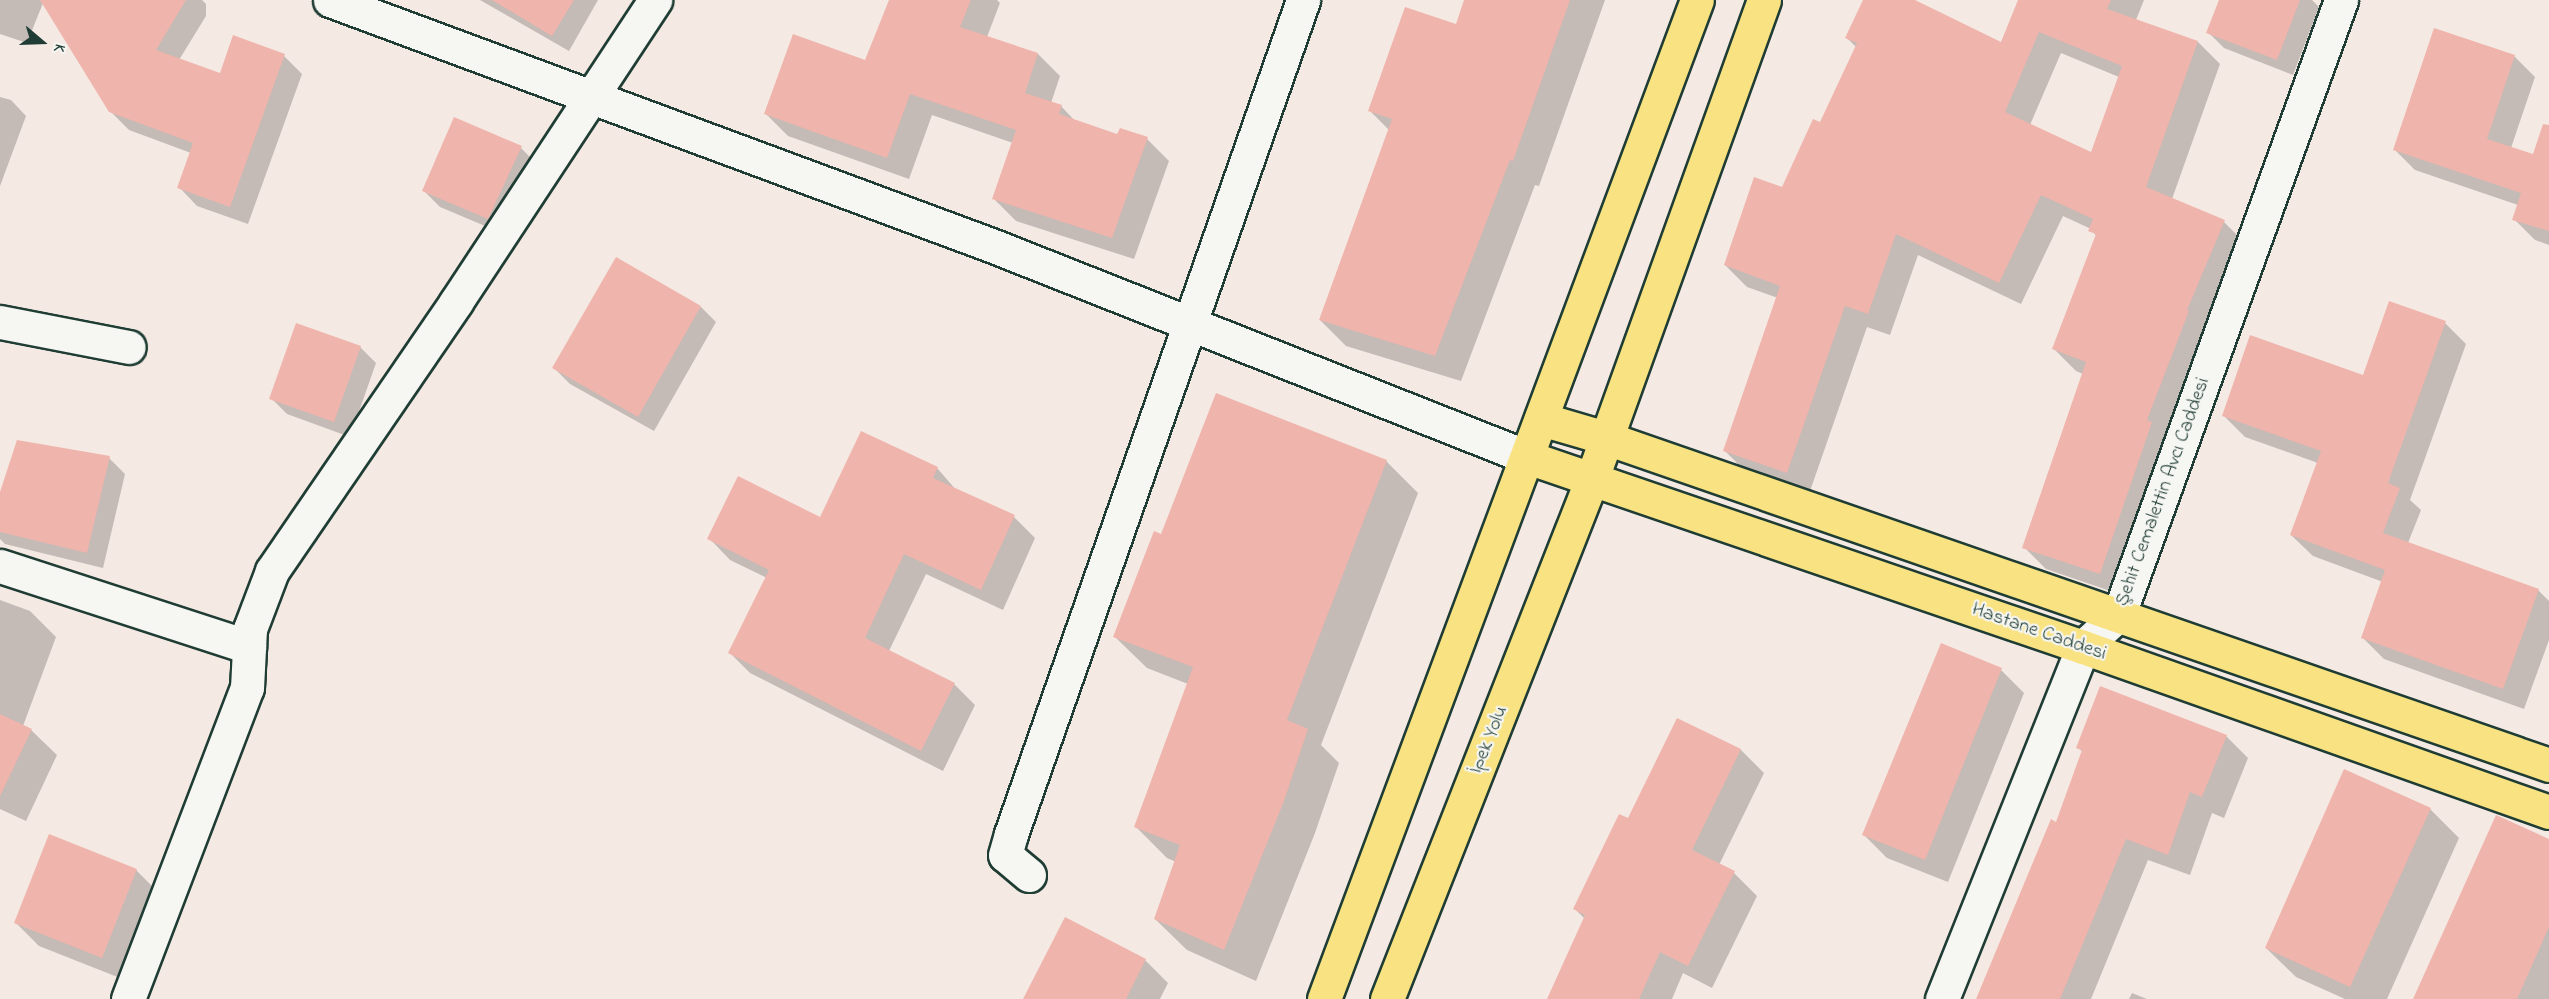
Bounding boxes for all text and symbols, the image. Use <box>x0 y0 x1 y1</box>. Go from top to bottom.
north arrow <box>12 12 72 72</box>
text: K <box>46 40 72 55</box>
street label: Şehit Cemalettin Avcı Caddesi <box>2110 374 2216 610</box>
street label: Hastane Caddesi <box>1968 598 2110 666</box>
street label: İpek Yolu <box>1464 702 1514 778</box>

